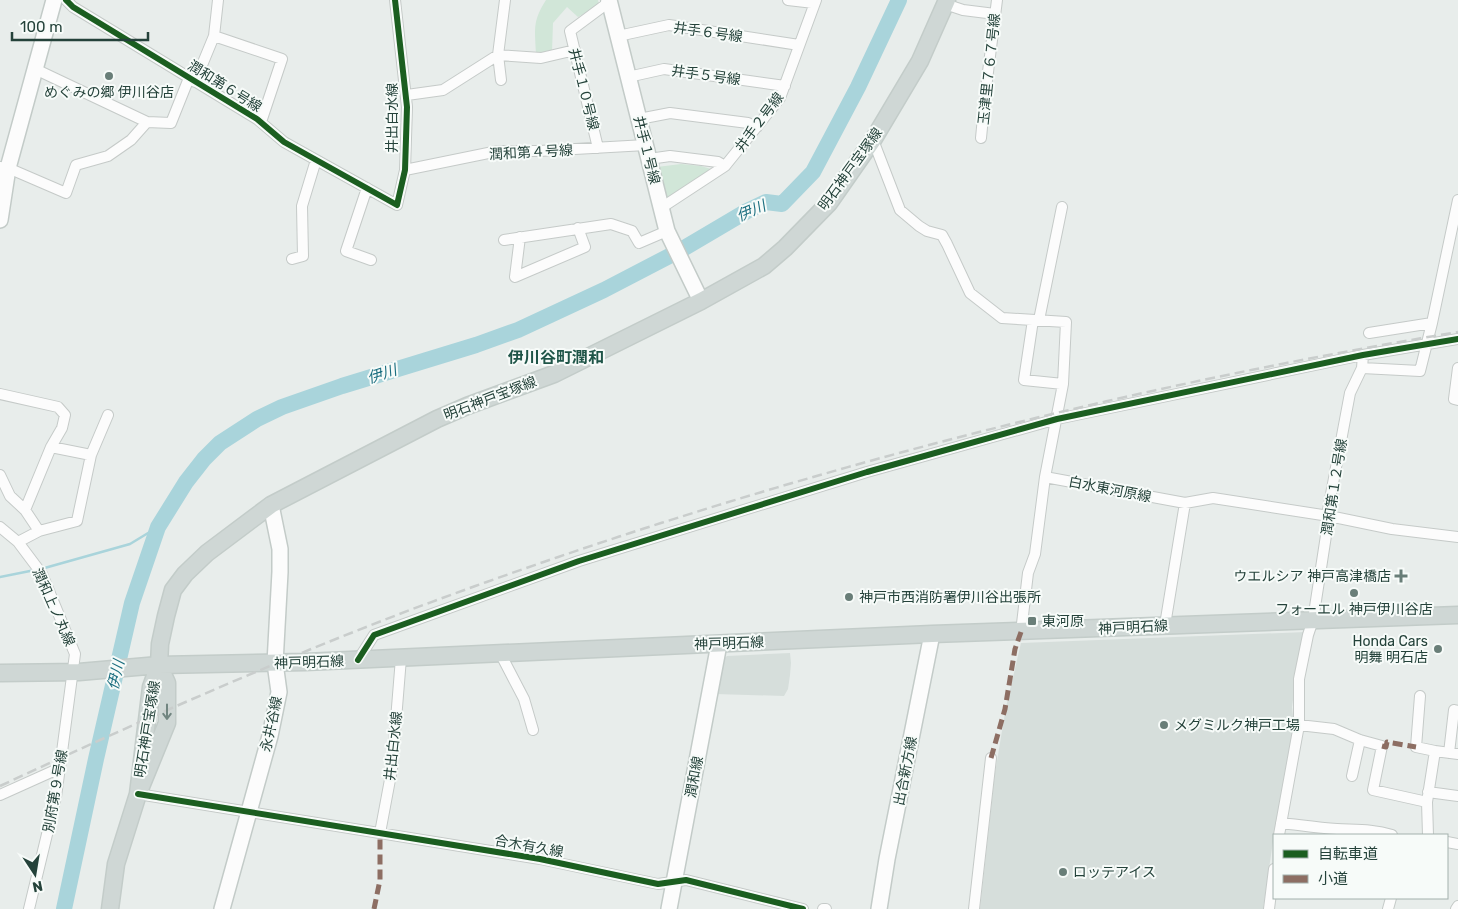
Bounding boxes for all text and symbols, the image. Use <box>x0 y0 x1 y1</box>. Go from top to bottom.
scale bar <box>12 10 149 42</box>
street label: 玉津里７６７号線 <box>975 12 1004 126</box>
text: 100 m <box>20 18 62 36</box>
street label: 井手６号線 <box>672 19 744 46</box>
street label: 井手１０号線 <box>565 46 602 132</box>
street label: 潤和第６号線 <box>185 57 265 116</box>
street label: 井手５号線 <box>670 62 742 89</box>
marker: めぐみの郷 伊川谷店 <box>103 70 115 82</box>
street label: 井出白水線 <box>384 83 401 153</box>
place label: めぐみの郷 伊川谷店 <box>44 84 174 101</box>
street label: 井手２号線 <box>732 89 787 155</box>
street label: 井手１号線 <box>630 114 663 186</box>
street label: 明石神戸宝塚線 <box>815 125 886 214</box>
street label: 潤和第４号線 <box>489 142 573 163</box>
water label: 伊川 <box>734 196 770 225</box>
district label: 伊川谷町潤和 <box>507 348 604 367</box>
water label: 伊川 <box>365 360 401 387</box>
street label: 明石神戸宝塚線 <box>441 373 539 424</box>
street label: 潤和第１２号線 <box>1318 437 1351 537</box>
street label: 白水東河原線 <box>1067 473 1153 506</box>
street label: 潤和上ノ丸線 <box>29 565 78 649</box>
place label: ウエルシア 神戸高津橋店 <box>1234 568 1391 585</box>
marker: ウエルシア 神戸高津橋店 <box>1395 570 1407 582</box>
marker: フォーエル 神戸伊川谷店 <box>1348 587 1360 599</box>
place label: 神戸市西消防署伊川谷出張所 <box>859 589 1041 606</box>
marker: 神戸市西消防署伊川谷出張所 <box>843 591 855 603</box>
place label: フォーエル 神戸伊川谷店 <box>1275 601 1433 618</box>
place label: 東河原 <box>1042 613 1084 630</box>
marker: 東河原 <box>1026 615 1038 627</box>
street label: 神戸明石線 <box>1098 617 1168 638</box>
place label: Honda Cars 明舞 明石店 <box>1352 633 1428 666</box>
street label: 神戸明石線 <box>694 634 764 653</box>
marker: Honda Cars 明舞 明石店 <box>1432 643 1444 655</box>
street label: 神戸明石線 <box>274 653 344 672</box>
water label: 伊川 <box>104 656 129 692</box>
street label: 明石神戸宝塚線 <box>131 679 164 779</box>
street label: 永井谷線 <box>257 695 286 753</box>
one-way arrow <box>162 703 172 719</box>
street label: 井出白水線 <box>381 710 406 782</box>
place label: メグミルク神戸工場 <box>1174 717 1300 734</box>
marker: メグミルク神戸工場 <box>1158 719 1170 731</box>
street label: 出合新方線 <box>890 735 921 807</box>
street label: 別府第９号線 <box>40 748 71 834</box>
street label: 潤和線 <box>682 755 707 799</box>
street label: 合木有久線 <box>493 832 565 861</box>
legend <box>1273 834 1448 899</box>
text: 自転車道 <box>1318 845 1378 863</box>
north arrow <box>10 849 60 899</box>
place label: ロッテアイス <box>1073 864 1156 881</box>
marker: ロッテアイス <box>1057 866 1069 878</box>
text: 小道 <box>1318 870 1348 888</box>
text: N <box>31 877 44 896</box>

